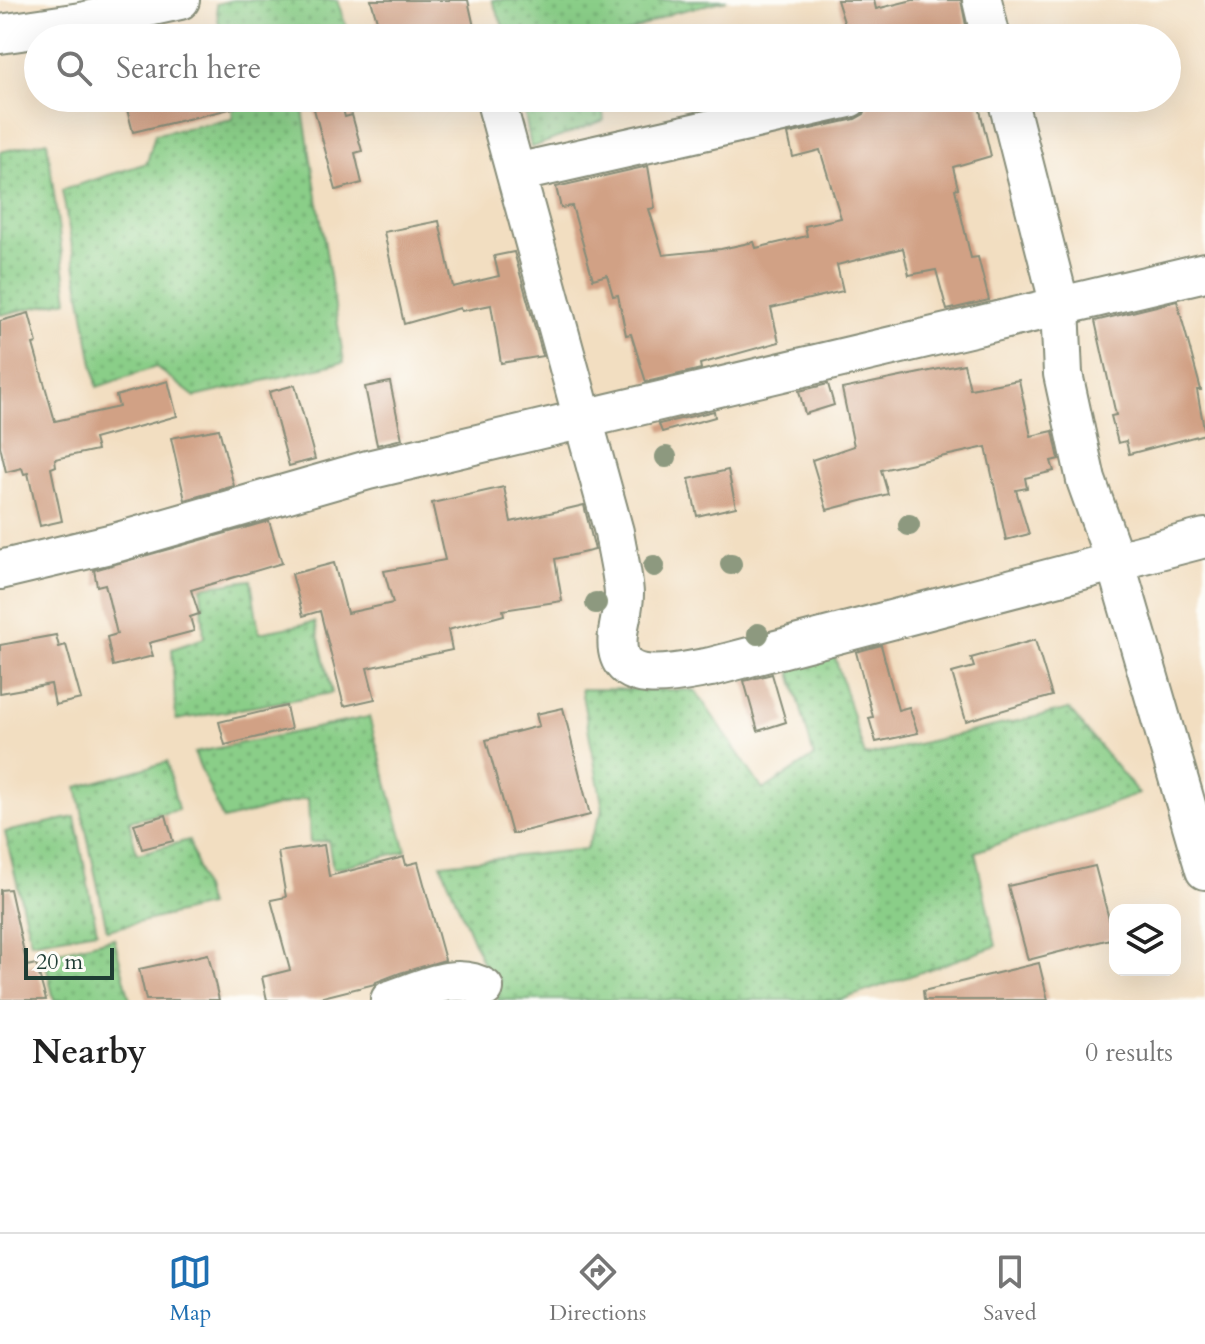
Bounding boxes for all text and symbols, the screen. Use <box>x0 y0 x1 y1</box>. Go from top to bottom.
search box <box>24 24 1181 112</box>
icon: search <box>52 46 96 90</box>
text: Search here <box>116 48 261 89</box>
map controls <box>1109 904 1181 976</box>
button: layers <box>1109 904 1181 976</box>
scale bar <box>24 944 114 980</box>
text: 20 m <box>36 947 83 977</box>
text: Nearby <box>32 1029 147 1075</box>
text: 0 results <box>1085 1035 1173 1070</box>
tab: Map <box>168 1250 212 1328</box>
tab: Directions <box>549 1250 646 1328</box>
tab: Saved <box>983 1250 1037 1328</box>

